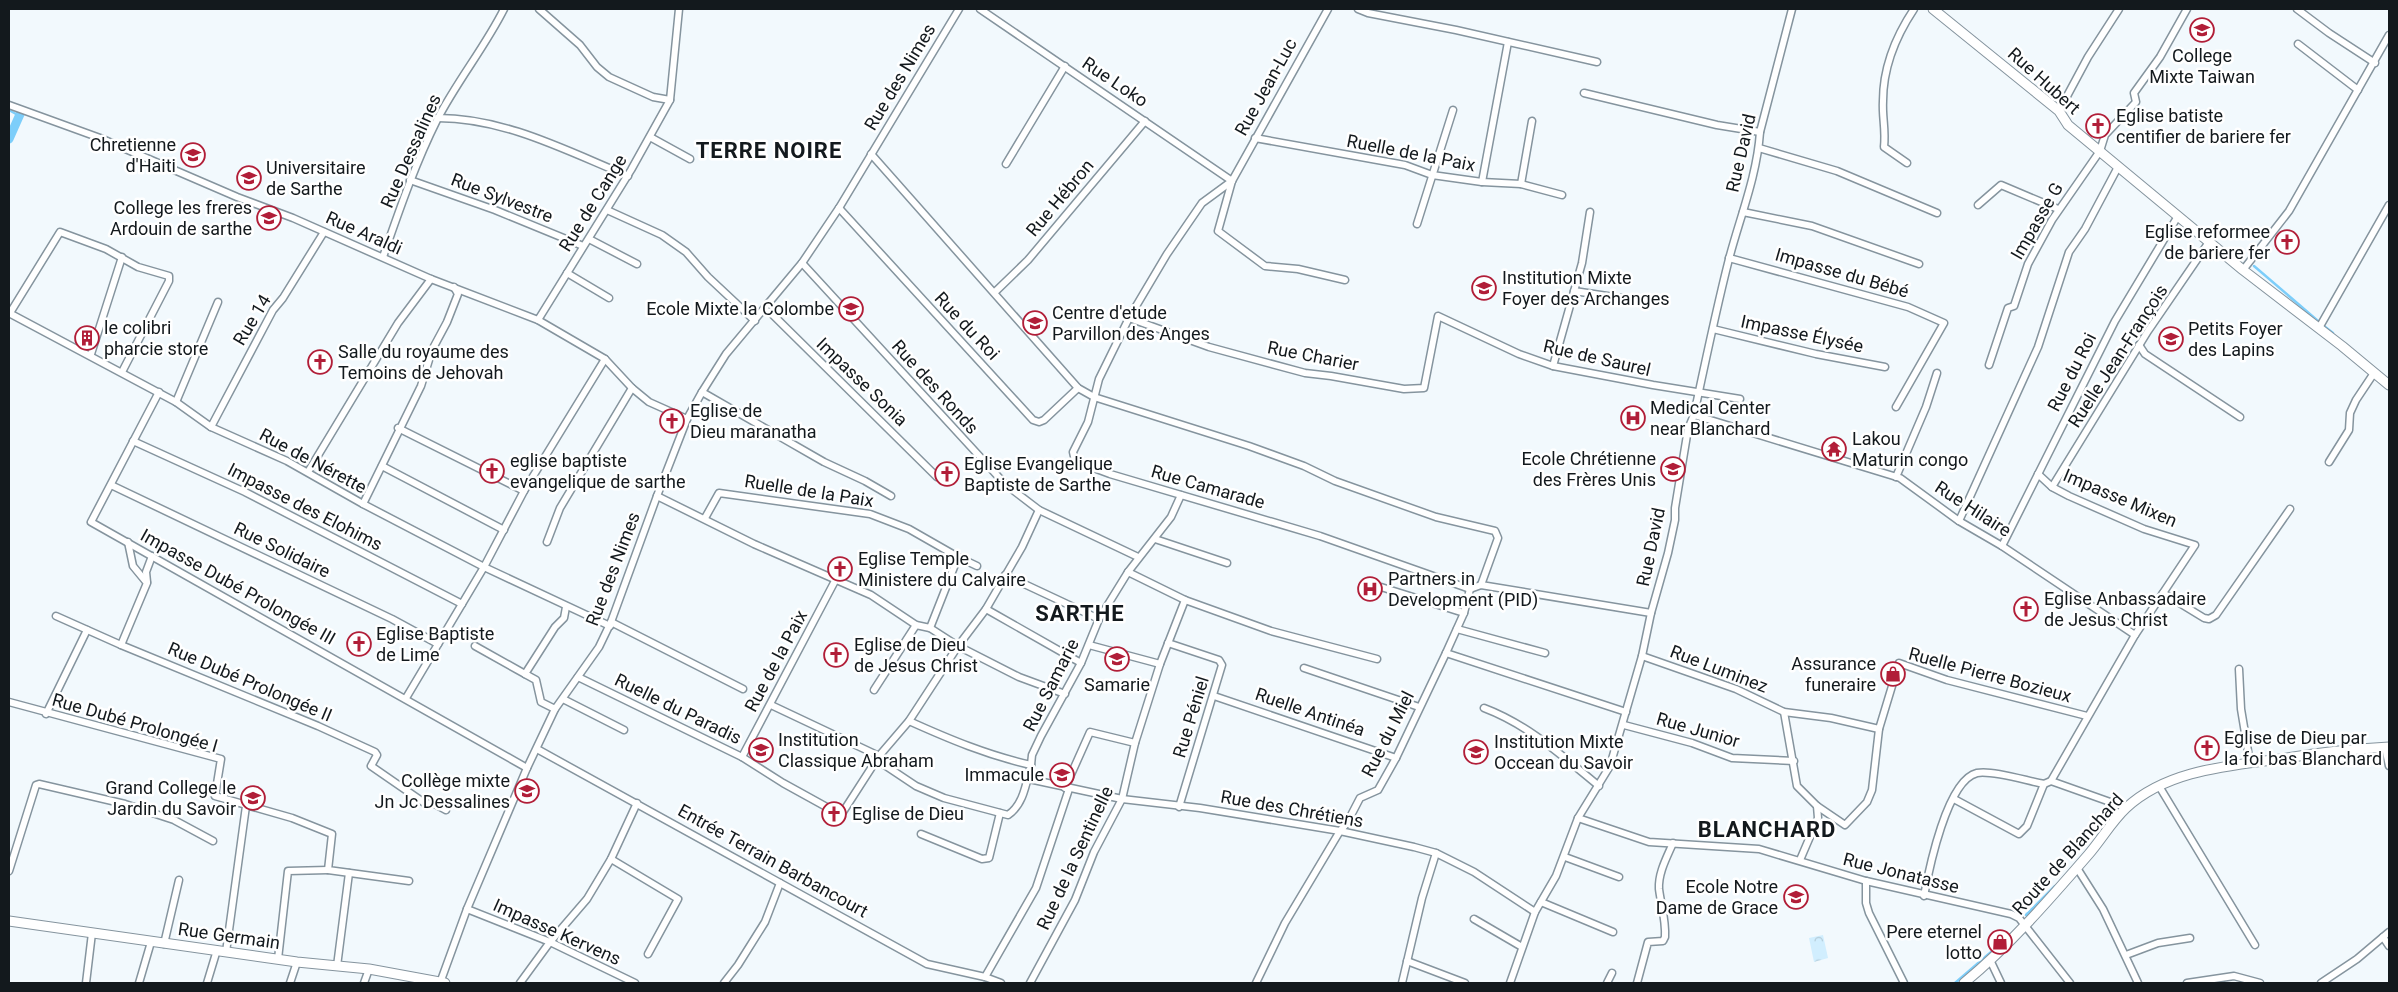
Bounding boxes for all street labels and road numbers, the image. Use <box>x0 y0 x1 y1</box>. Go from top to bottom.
street label: Rue des Nimes <box>860 20 940 134</box>
street label: Rue Jean-Luc <box>1230 34 1301 139</box>
street label: Rue Hubert <box>2004 43 2085 119</box>
street label: Rue Loko <box>1079 52 1152 111</box>
street label: Rue Dessalines <box>376 91 445 211</box>
street label: Rue David <box>1721 112 1760 194</box>
street label: Ruelle de la Paix <box>1345 130 1477 175</box>
street label: Rue de Cange <box>554 150 631 255</box>
street label: Rue Hébron <box>1021 155 1098 240</box>
street label: Rue Sylvestre <box>448 168 556 227</box>
street label: Impasse G <box>2006 179 2067 263</box>
street label: Rue Araldi <box>323 206 406 259</box>
street label: Impasse du Bébé <box>1773 243 1911 302</box>
street label: Ruelle Jean-François <box>2064 280 2172 431</box>
street label: Rue du Roi <box>931 287 1004 364</box>
street label: Rue 14 <box>228 291 275 349</box>
street label: Impasse Élysée <box>1739 310 1865 357</box>
street label: Rue du Roi <box>2043 329 2100 415</box>
street label: Impasse Sonia <box>813 333 912 430</box>
street label: Rue des Ronds <box>888 335 983 438</box>
street label: Rue de Saurel <box>1541 335 1653 380</box>
street label: Rue Charier <box>1266 336 1361 375</box>
street label: Rue de Nérette <box>256 424 370 498</box>
street label: Impasse des Elohims <box>224 458 386 555</box>
street label: Rue Camarade <box>1149 460 1267 513</box>
street label: Impasse Mixen <box>2060 464 2180 531</box>
street label: Ruelle de la Paix <box>743 470 875 511</box>
street label: Rue Hilaire <box>1931 476 2015 541</box>
street label: Rue David <box>1632 506 1669 588</box>
street label: Rue des Nimes <box>581 509 644 629</box>
street label: Rue Solidaire <box>231 517 334 582</box>
street label: Impasse Dubé Prolongée III <box>137 524 339 649</box>
street label: Rue de la Paix <box>740 606 811 715</box>
street label: Rue Samarie <box>1018 635 1083 735</box>
street label: Rue Dubé Prolongée II <box>165 637 336 726</box>
street label: Rue Luminez <box>1667 640 1771 697</box>
street label: Ruelle Pierre Bozieux <box>1906 643 2074 706</box>
street label: Ruelle du Paradis <box>611 669 745 748</box>
street label: Rue Péniel <box>1168 674 1213 760</box>
street label: Ruelle Antinéa <box>1253 683 1368 740</box>
street label: Rue du Miel <box>1357 687 1418 780</box>
street label: Rue Dubé Prolongée I <box>50 689 220 756</box>
street label: Rue Junior <box>1654 708 1742 751</box>
street label: Rue de la Sentinelle <box>1032 783 1117 933</box>
street label: Rue des Chrétiens <box>1219 786 1365 831</box>
street label: Route de Blanchard <box>2008 789 2128 919</box>
street label: Entrée Terrain Barbancourt <box>675 800 872 922</box>
street label: Rue Jonatasse <box>1841 848 1961 897</box>
street label: Impasse Kervens <box>490 894 624 969</box>
street label: Rue Germain <box>177 918 281 953</box>

